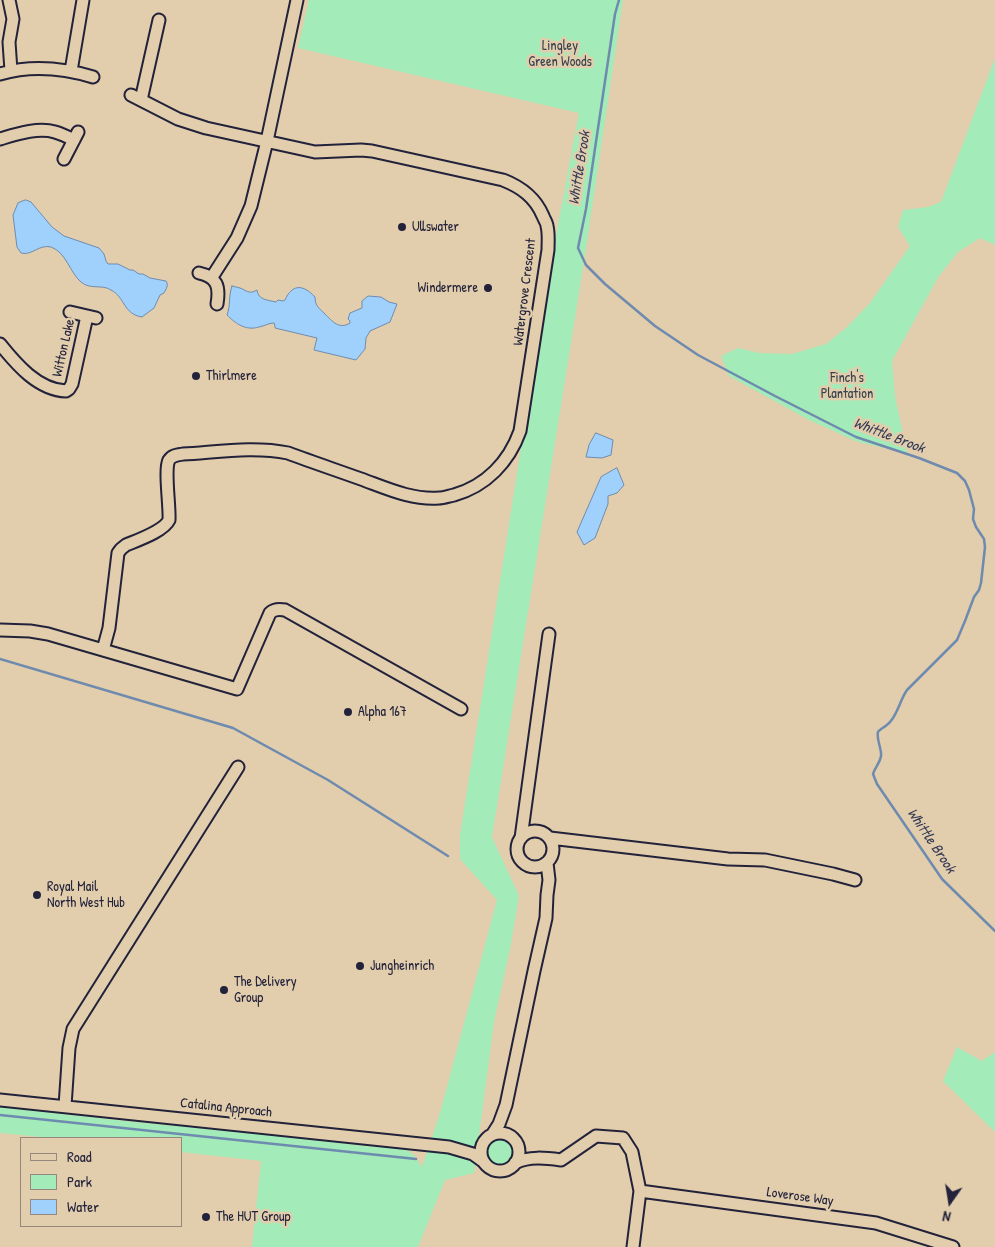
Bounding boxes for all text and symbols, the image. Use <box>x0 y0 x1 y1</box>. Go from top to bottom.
park label: Lingley Green Woods <box>528 38 592 70</box>
water label: Whittle Brook <box>565 130 595 206</box>
place label: Ullswater <box>412 219 459 235</box>
marker: Ullswater <box>396 221 408 233</box>
street label: Watergrove Crescent <box>510 238 540 346</box>
place label: Windermere <box>417 280 478 296</box>
marker: Windermere <box>482 282 494 294</box>
street label: Witton Lake <box>49 318 79 378</box>
place label: Thirlmere <box>206 368 257 384</box>
marker: Thirlmere <box>190 370 202 382</box>
park label: Finch's Plantation <box>821 370 873 402</box>
water label: Whittle Brook <box>851 414 927 458</box>
place label: Alpha 167 <box>358 704 407 720</box>
marker: Alpha 167 <box>342 706 354 718</box>
water label: Whittle Brook <box>903 805 959 877</box>
place label: Royal Mail North West Hub <box>47 879 125 912</box>
marker: Royal Mail North West Hub <box>31 889 43 901</box>
place label: Jungheinrich <box>370 958 434 974</box>
marker: Jungheinrich <box>354 960 366 972</box>
place label: The Delivery Group <box>234 974 297 1006</box>
marker: The Delivery Group <box>218 984 230 996</box>
street label: Catalina Approach <box>179 1095 273 1121</box>
legend <box>20 1137 182 1227</box>
text: Road <box>67 1146 92 1167</box>
text: Park <box>67 1171 92 1192</box>
north arrow <box>925 1177 975 1227</box>
street label: Loverose Way <box>766 1184 834 1210</box>
text: Water <box>67 1196 99 1217</box>
text: N <box>941 1207 952 1227</box>
place label: The HUT Group <box>216 1209 291 1225</box>
marker: The HUT Group <box>200 1211 212 1223</box>

